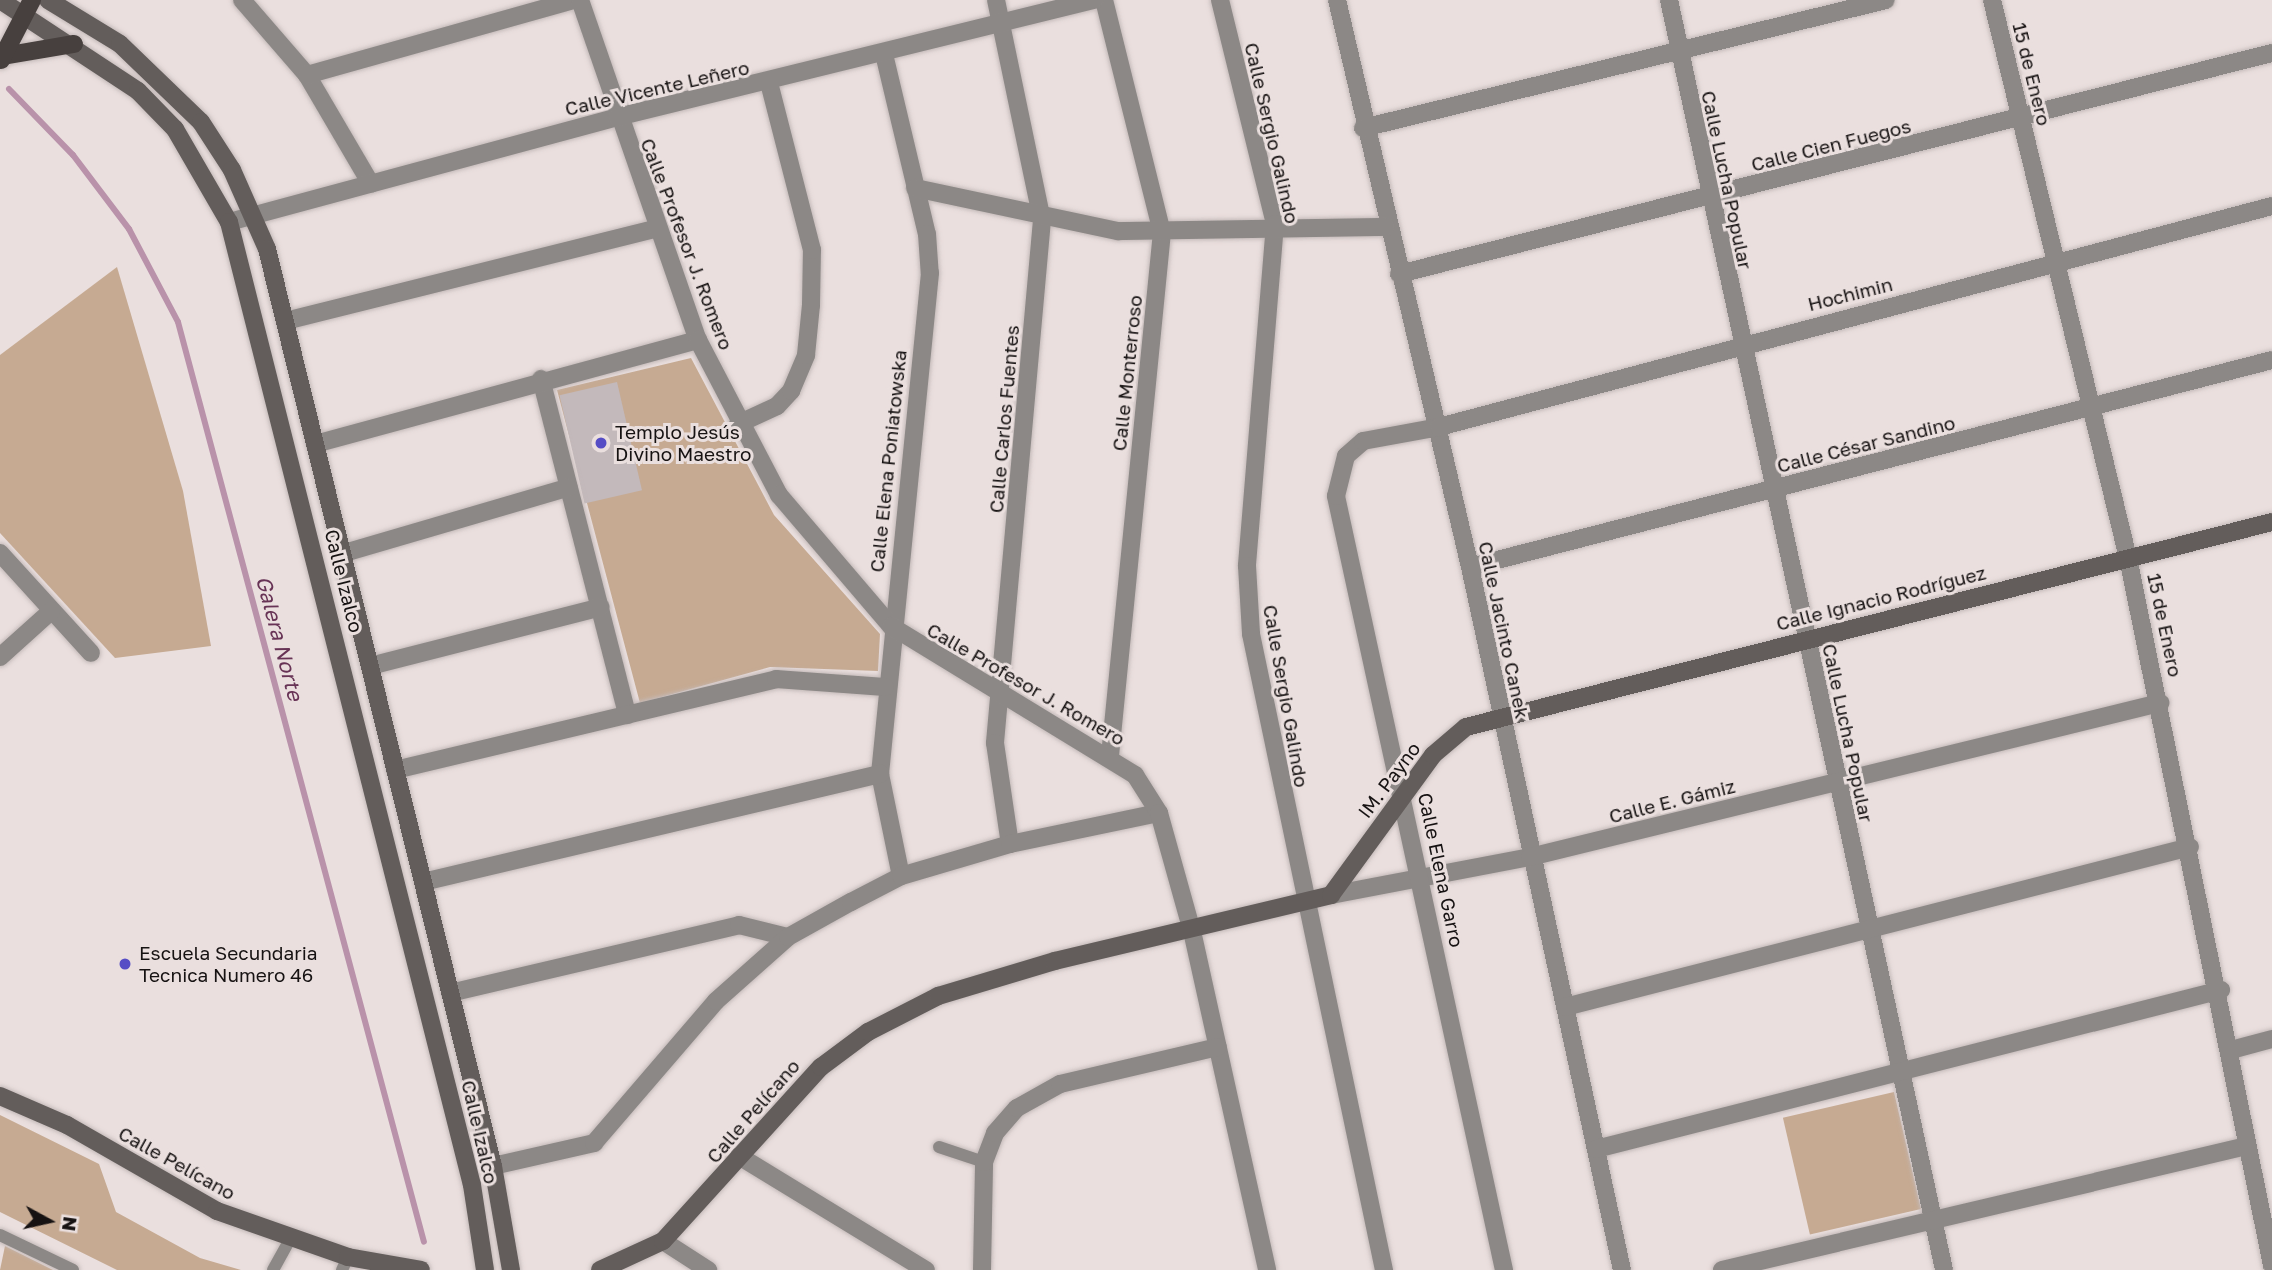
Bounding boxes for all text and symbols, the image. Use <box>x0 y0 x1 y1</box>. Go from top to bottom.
street label: 15 de Enero <box>2008 20 2056 128</box>
street label: Calle Sergio Galindo <box>1240 40 1304 226</box>
street label: Calle Vicente Leñero <box>563 56 751 120</box>
street label: Calle Lucha Popular <box>1697 89 1757 271</box>
street label: Calle Cien Fuegos <box>1749 114 1913 176</box>
street label: Calle Profesor J. Romero <box>636 135 738 353</box>
street label: Hochimin <box>1805 272 1895 316</box>
street label: Calle Monterroso <box>1107 294 1147 452</box>
street label: Calle Carlos Fuentes <box>984 324 1024 514</box>
street label: Calle Elena Poniatowska <box>865 349 911 573</box>
street label: Calle César Sandino <box>1775 411 1957 477</box>
place label: Templo Jesús Divino Maestro <box>615 421 751 465</box>
marker: Templo Jesús Divino Maestro <box>593 435 609 451</box>
street label: Calle Izalco <box>320 527 368 635</box>
street label: Calle Jacinto Canek <box>1474 539 1534 721</box>
street label: Calle Ignacio Rodríguez <box>1774 561 1988 635</box>
street label: 15 de Enero <box>2143 571 2187 679</box>
water label: Galera Norte <box>251 573 309 703</box>
street label: Calle Sergio Galindo <box>1259 603 1313 789</box>
street label: Calle Profesor J. Romero <box>923 618 1129 750</box>
street label: Calle Lucha Popular <box>1818 642 1878 824</box>
street label: IM. Payno <box>1353 738 1425 822</box>
street label: Calle E. Gámiz <box>1607 774 1737 828</box>
street label: Calle Elena Garro <box>1414 791 1468 949</box>
place label: Escuela Secundaria Tecnica Numero 46 <box>139 942 317 986</box>
marker: Escuela Secundaria Tecnica Numero 46 <box>117 956 133 972</box>
street label: Calle Pelícano <box>702 1054 804 1168</box>
street label: Calle Izalco <box>457 1078 503 1186</box>
street label: Calle Pelícano <box>115 1122 239 1204</box>
north arrow <box>14 1186 84 1256</box>
text: N <box>58 1215 83 1233</box>

